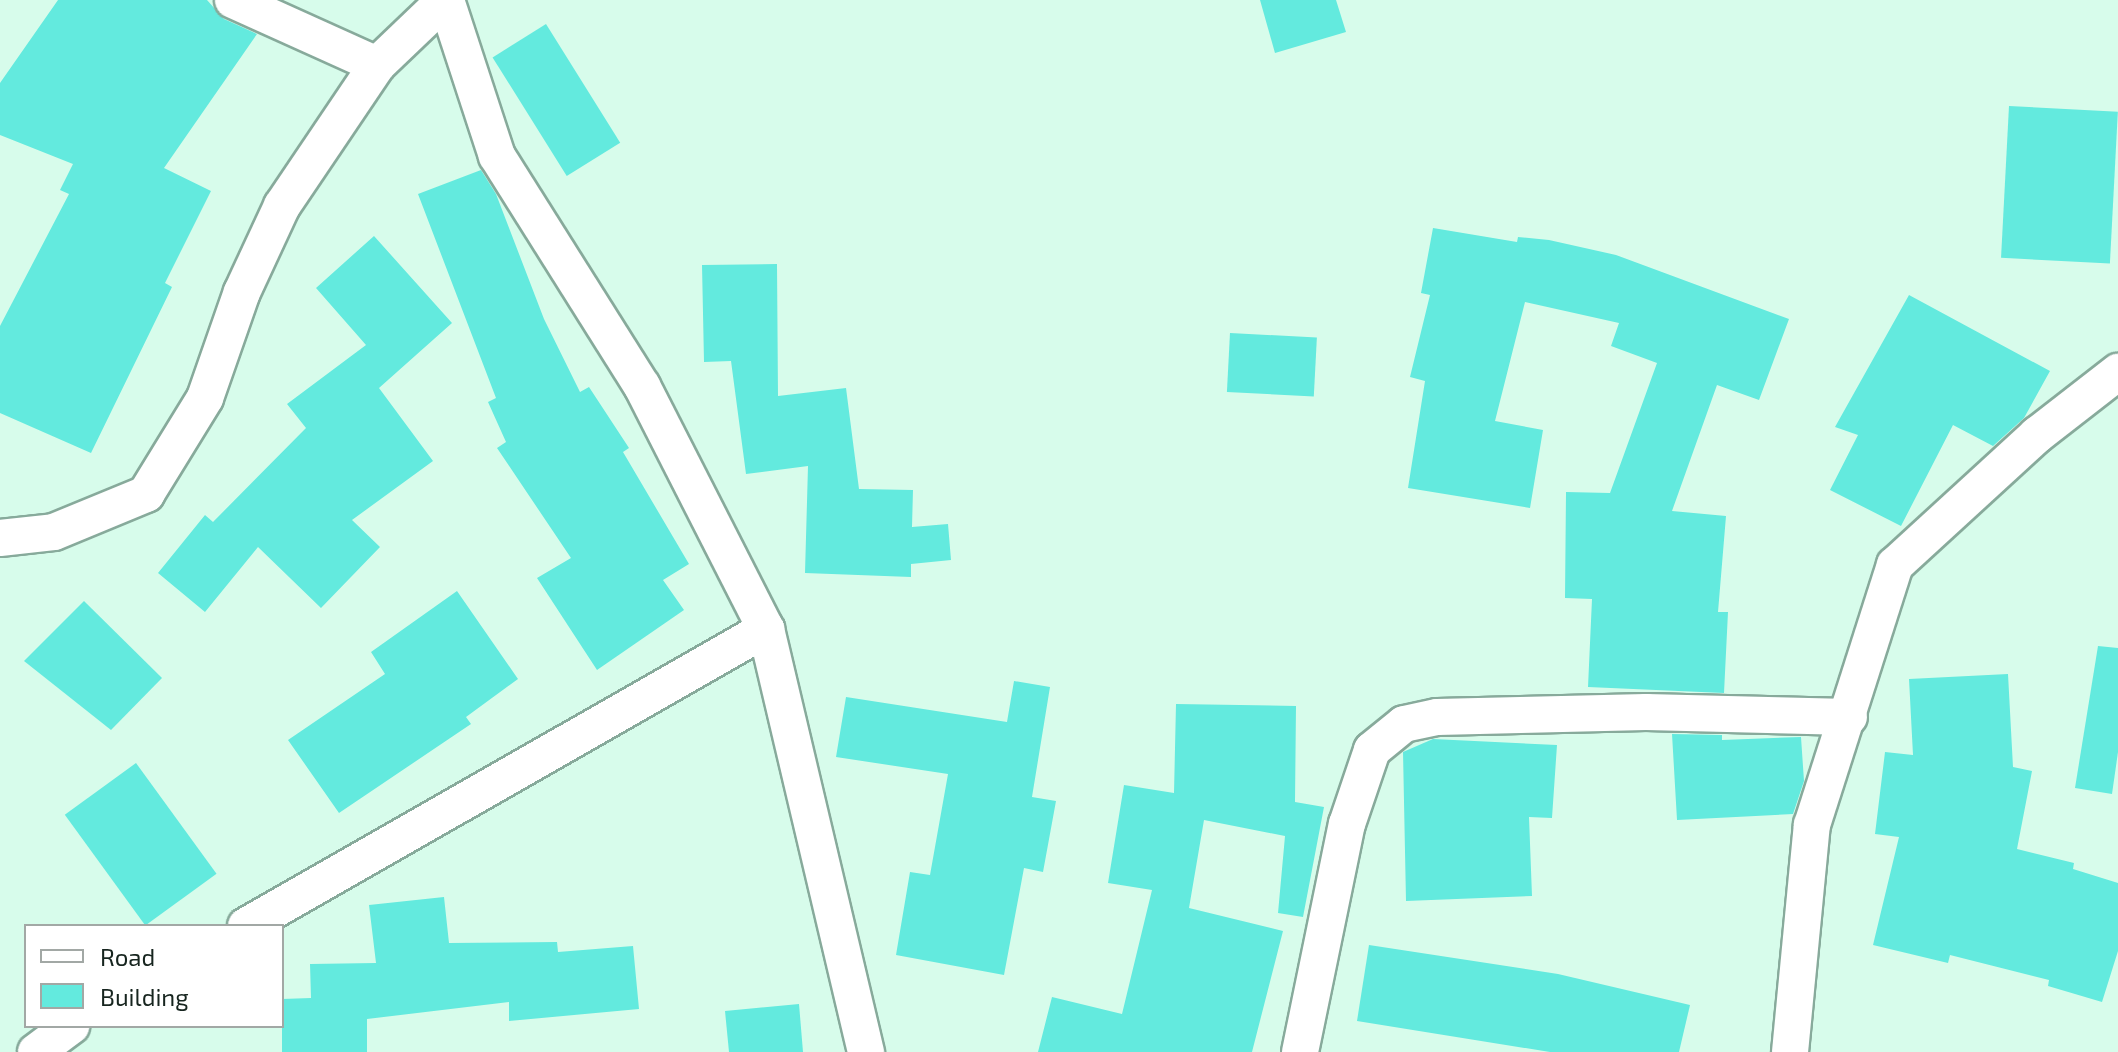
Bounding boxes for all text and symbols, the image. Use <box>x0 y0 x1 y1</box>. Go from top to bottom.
legend <box>24 924 284 1028</box>
text: Road <box>100 942 155 971</box>
text: Building <box>100 982 189 1011</box>

